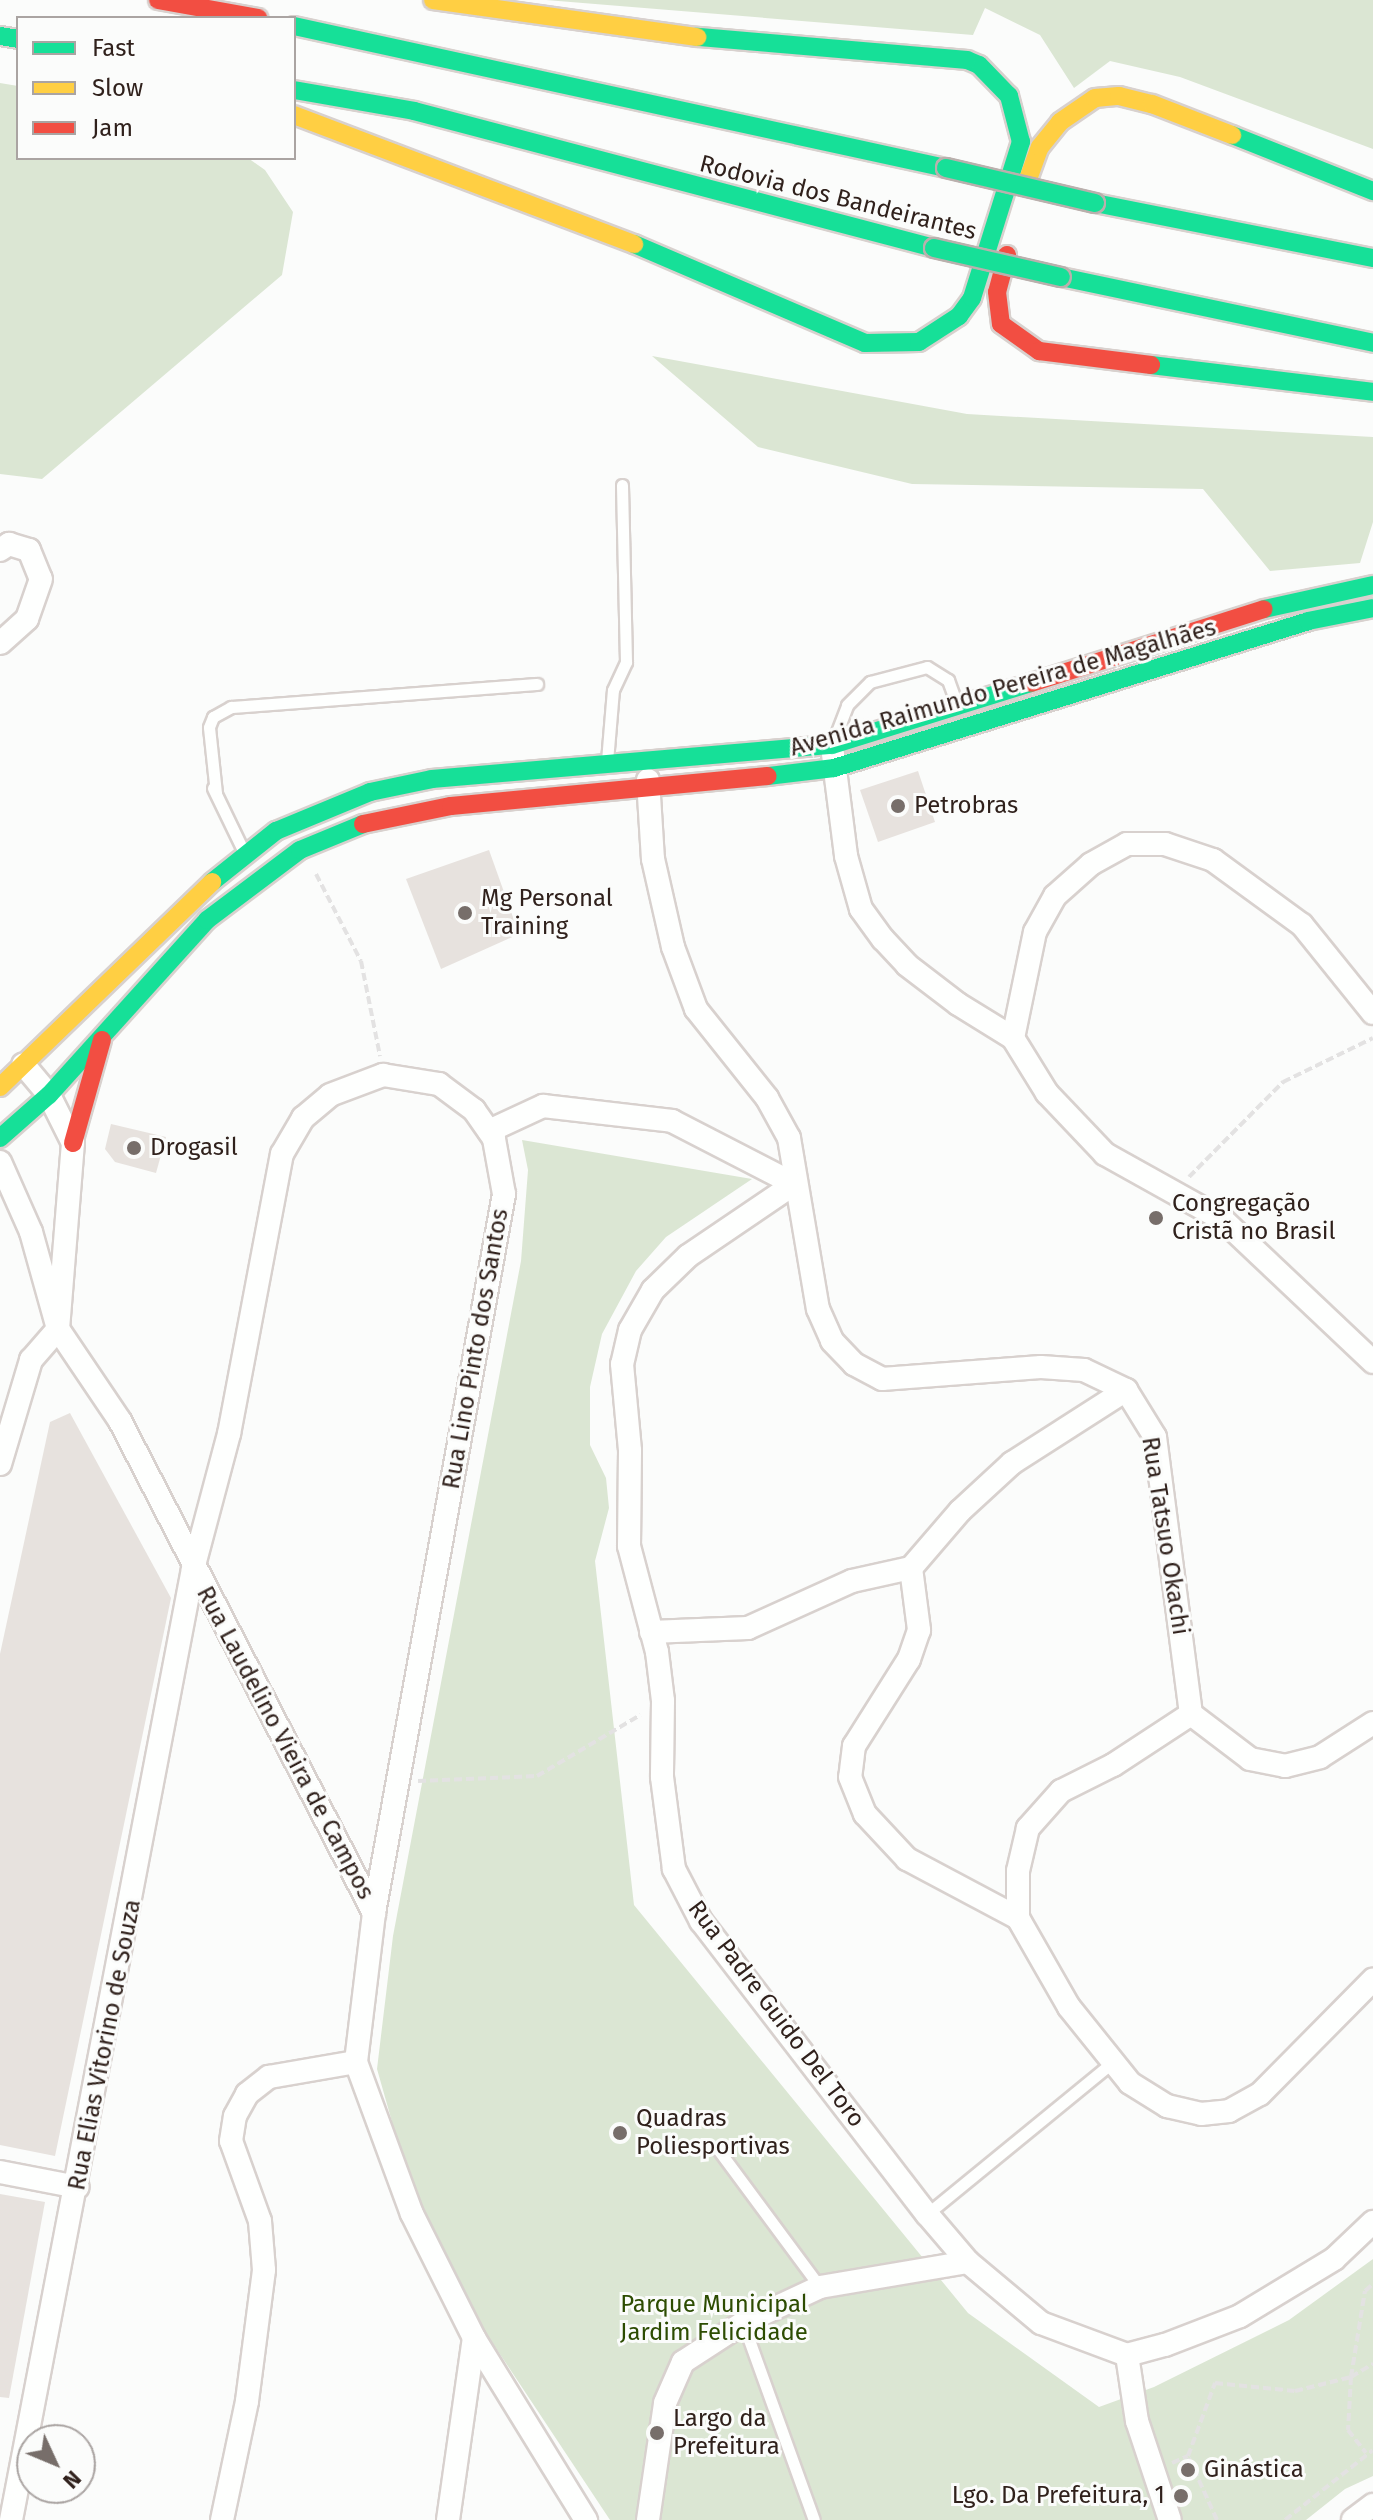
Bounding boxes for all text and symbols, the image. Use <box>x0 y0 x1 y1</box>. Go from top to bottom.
legend <box>16 16 296 160</box>
text: Fast <box>92 34 135 62</box>
text: Slow <box>92 74 143 102</box>
text: Jam <box>92 114 133 142</box>
street label: Rodovia dos Bandeirantes <box>697 150 979 246</box>
street label: Avenida Raimundo Pereira de Magalhães <box>787 613 1219 763</box>
place label: Petrobras <box>914 792 1018 820</box>
marker: Petrobras <box>889 797 907 815</box>
place label: Mg Personal Training <box>481 885 613 941</box>
marker: Mg Personal Training <box>456 904 474 922</box>
place label: Drogasil <box>150 1134 238 1162</box>
marker: Drogasil <box>125 1139 143 1157</box>
place label: Congregação Cristã no Brasil <box>1172 1190 1336 1246</box>
street label: Rua Lino Pinto dos Santos <box>437 1207 515 1491</box>
marker: Congregação Cristã no Brasil <box>1147 1209 1165 1227</box>
street label: Rua Tatsuo Okachi <box>1135 1435 1195 1637</box>
street label: Rua Laudelino Vieira de Campos <box>190 1582 380 1904</box>
street label: Rua Padre Guido Del Toro <box>681 1895 871 2133</box>
street label: Rua Elias Vitorino de Souza <box>63 1897 147 2193</box>
place label: Quadras Poliesportivas <box>636 2105 790 2161</box>
marker: Quadras Poliesportivas <box>611 2124 629 2142</box>
park label: Parque Municipal Jardim Felicidade <box>620 2291 808 2347</box>
place label: Largo da Prefeitura <box>673 2405 780 2461</box>
north arrow <box>16 2424 96 2504</box>
marker: Largo da Prefeitura <box>648 2424 666 2442</box>
place label: Ginástica <box>1204 2456 1304 2484</box>
marker: Ginástica <box>1179 2461 1197 2479</box>
text: N <box>57 2465 87 2494</box>
place label: Lgo. Da Prefeitura, 1 <box>952 2482 1165 2510</box>
marker: Lgo. Da Prefeitura, 1 <box>1172 2487 1190 2505</box>

